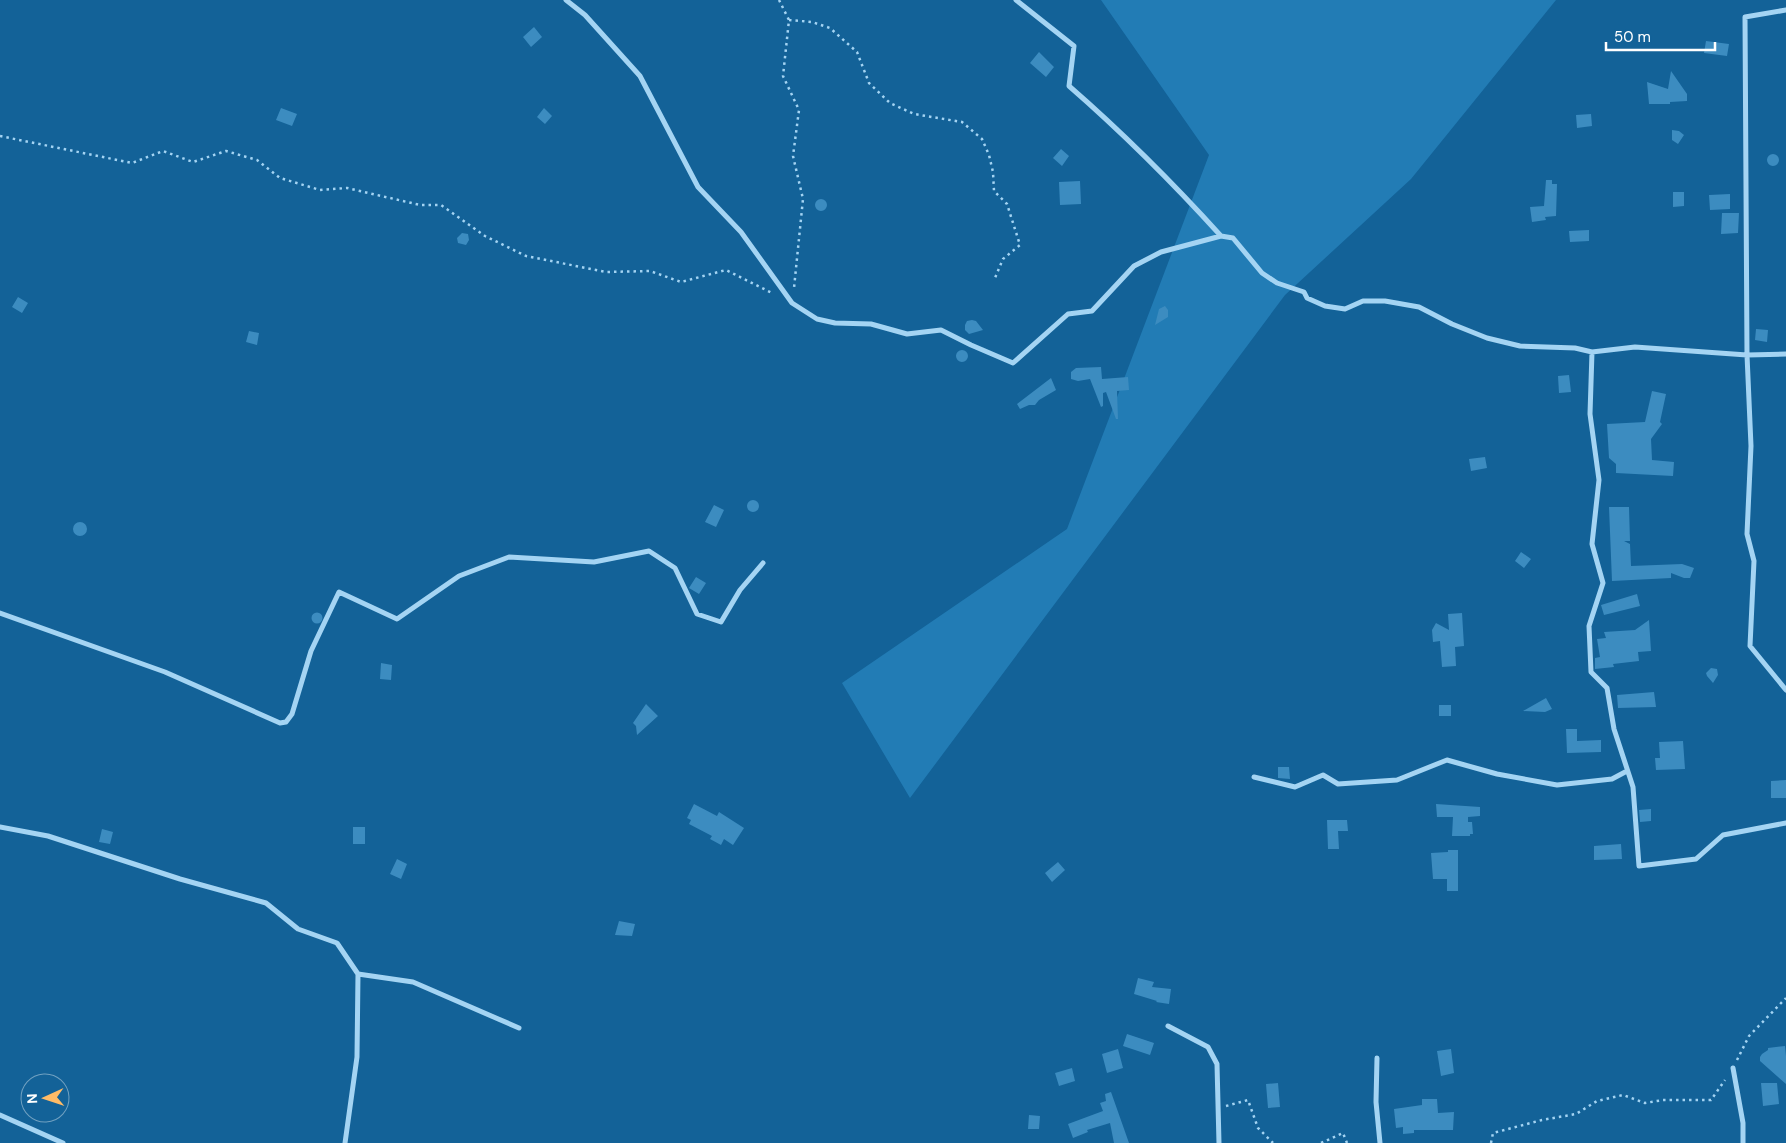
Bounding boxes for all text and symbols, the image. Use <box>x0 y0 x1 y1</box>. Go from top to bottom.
scale bar <box>1606 20 1715 52</box>
text: 50 m <box>1614 27 1651 47</box>
north arrow <box>20 1073 70 1123</box>
text: N <box>23 1093 41 1104</box>

